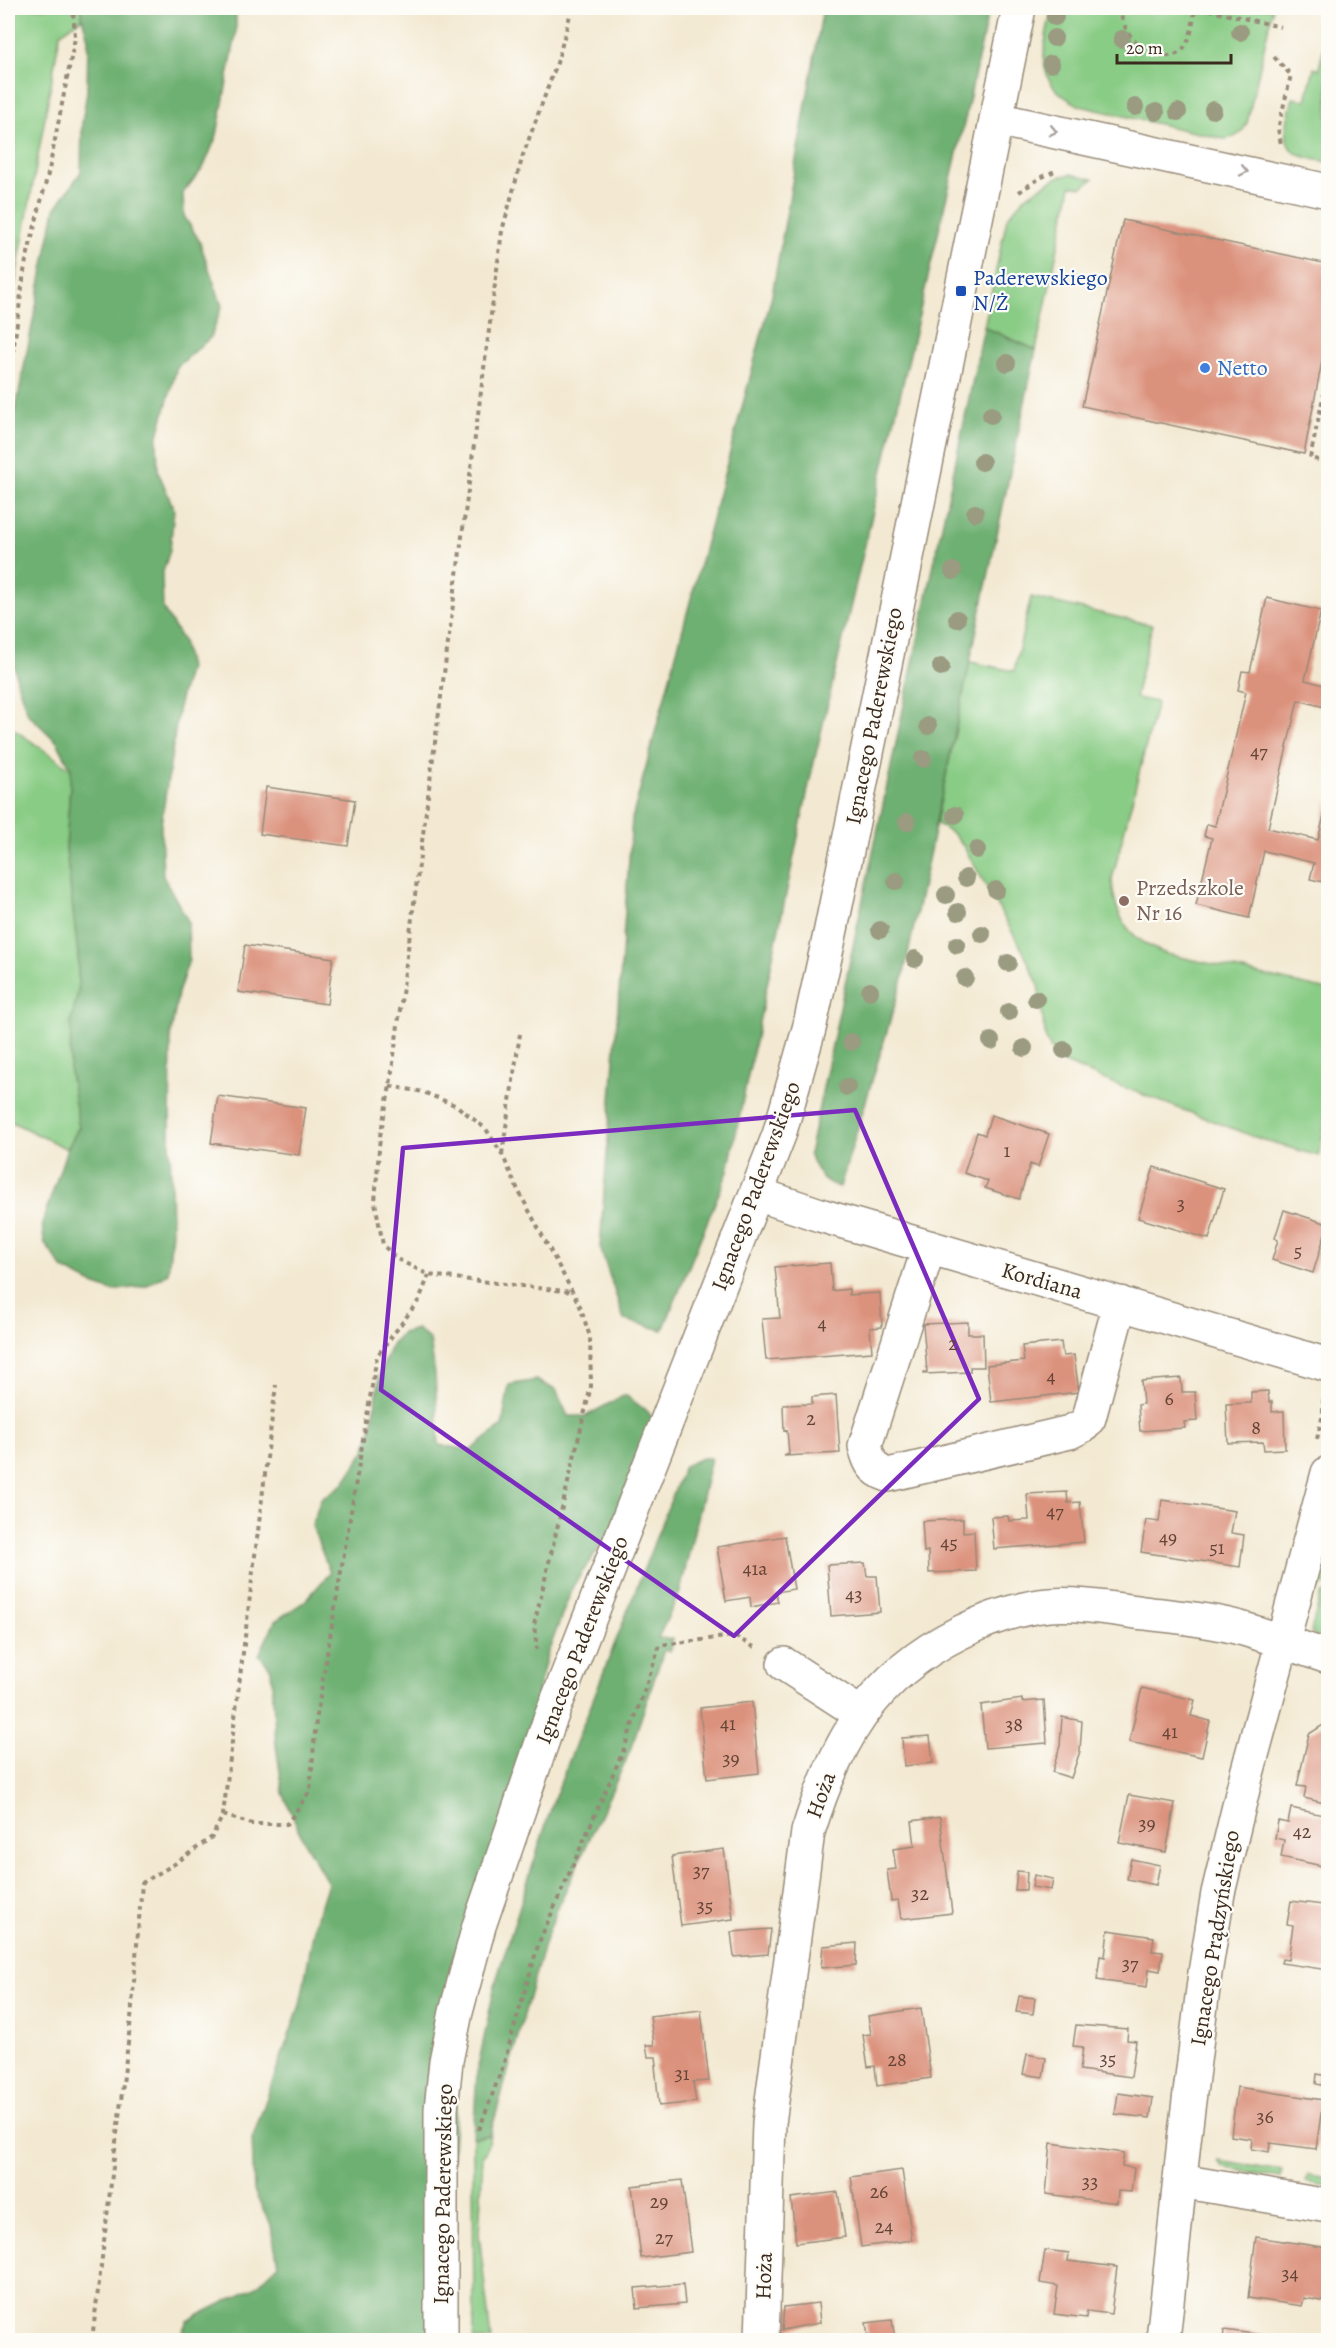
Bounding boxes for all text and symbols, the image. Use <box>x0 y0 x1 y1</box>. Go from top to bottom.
scale bar <box>1117 27 1231 65</box>
text: 20 m <box>1126 36 1163 60</box>
one-way arrow <box>1048 124 1058 137</box>
one-way arrow <box>1239 164 1249 177</box>
place label: Paderewskiego N/Ż <box>973 263 1108 318</box>
marker: Paderewskiego N/Ż <box>954 284 968 298</box>
place label: Netto <box>1217 353 1268 383</box>
marker: Netto <box>1198 361 1212 375</box>
street label: Ignacego Paderewskiego <box>838 605 910 827</box>
house number: 47 <box>1250 738 1268 765</box>
place label: Przedszkole Nr 16 <box>1136 873 1244 928</box>
marker: Przedszkole Nr 16 <box>1117 894 1131 908</box>
street label: Ignacego Paderewskiego <box>704 1077 808 1295</box>
house number: 1 <box>1004 1137 1011 1164</box>
house number: 3 <box>1177 1190 1185 1217</box>
house number: 5 <box>1294 1237 1302 1264</box>
street label: Kordiana <box>998 1255 1087 1307</box>
house number: 4 <box>817 1310 827 1337</box>
house number: 2 <box>948 1330 958 1357</box>
house number: 4 <box>1046 1363 1056 1390</box>
house number: 6 <box>1164 1385 1174 1412</box>
house number: 2 <box>806 1405 816 1432</box>
house number: 8 <box>1251 1414 1261 1441</box>
house number: 47 <box>1046 1498 1064 1525</box>
house number: 49 <box>1159 1524 1177 1551</box>
house number: 45 <box>940 1529 958 1556</box>
street label: Ignacego Paderewskiego <box>528 1532 636 1748</box>
house number: 51 <box>1209 1534 1225 1561</box>
house number: 41a <box>742 1555 768 1582</box>
house number: 43 <box>845 1581 863 1608</box>
house number: 41 <box>720 1710 736 1737</box>
house number: 38 <box>1005 1711 1023 1738</box>
house number: 41 <box>1162 1718 1178 1745</box>
house number: 39 <box>722 1745 740 1772</box>
street label: Hoża <box>799 1767 843 1822</box>
house number: 39 <box>1138 1810 1156 1837</box>
house number: 42 <box>1293 1818 1312 1845</box>
street label: Ignacego Prądzyńskiego <box>1183 1828 1247 2048</box>
house number: 37 <box>693 1857 710 1884</box>
house number: 32 <box>911 1880 929 1907</box>
house number: 35 <box>697 1892 713 1919</box>
house number: 37 <box>1122 1950 1139 1977</box>
house number: 35 <box>1100 2045 1116 2072</box>
house number: 28 <box>887 2046 907 2073</box>
house number: 31 <box>674 2060 690 2087</box>
street label: Ignacego Paderewskiego <box>426 2083 460 2305</box>
house number: 36 <box>1256 2103 1274 2130</box>
house number: 33 <box>1082 2168 1098 2195</box>
house number: 26 <box>870 2178 888 2205</box>
house number: 29 <box>650 2188 668 2215</box>
house number: 24 <box>875 2213 893 2240</box>
house number: 27 <box>655 2224 674 2251</box>
street label: Hoża <box>748 2251 780 2300</box>
house number: 34 <box>1281 2260 1299 2287</box>

